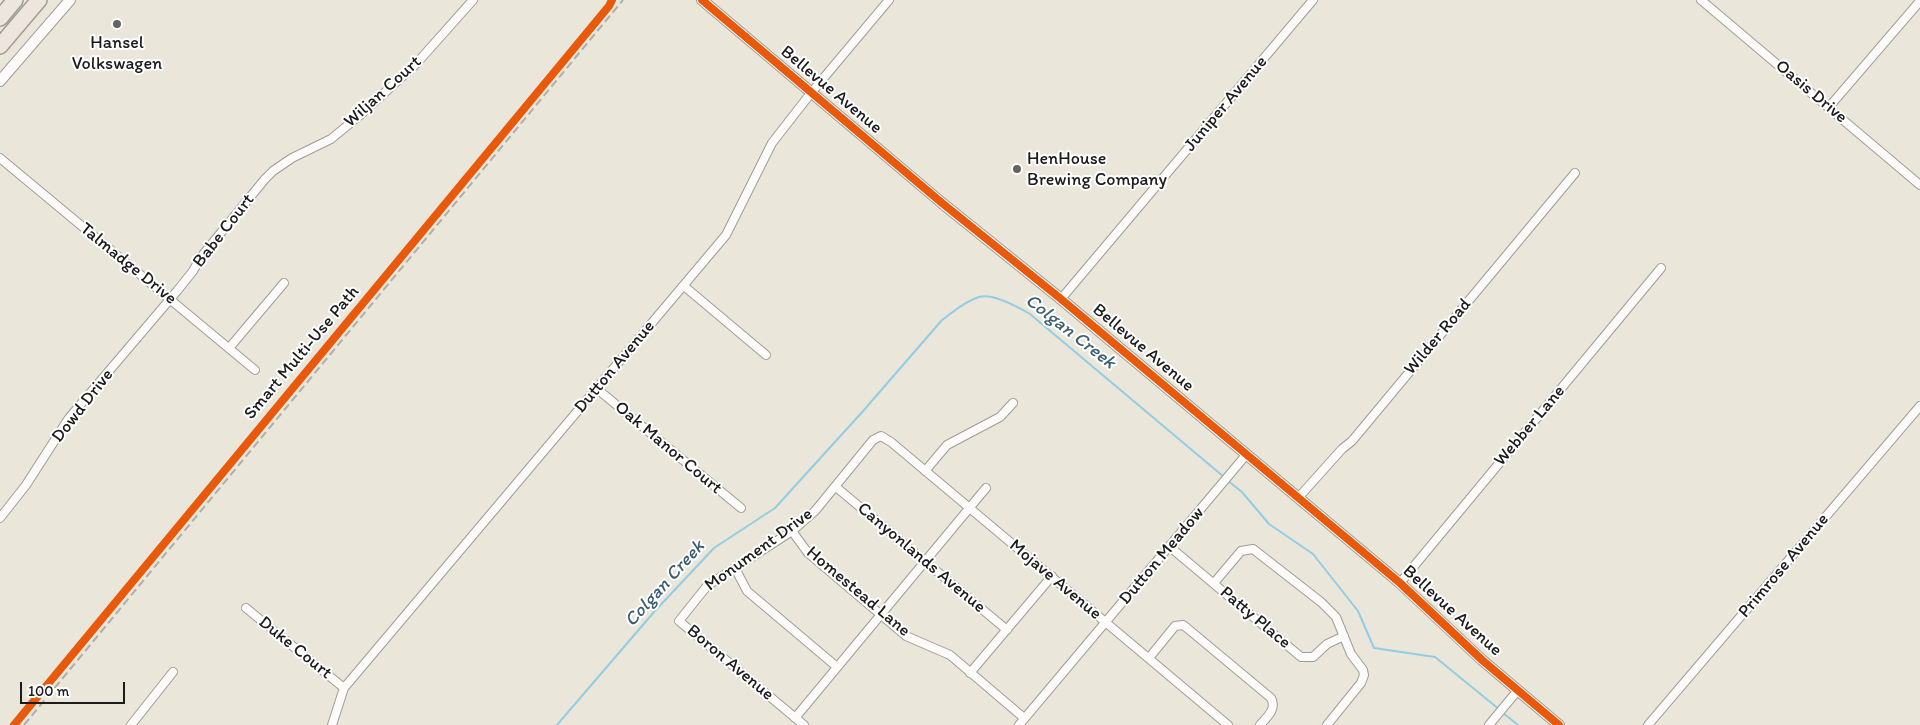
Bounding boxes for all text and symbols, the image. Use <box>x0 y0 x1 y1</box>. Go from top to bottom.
marker: Hansel Volkswagen <box>111 18 123 30</box>
place label: Hansel Volkswagen <box>72 32 162 74</box>
street label: Bellevue Avenue <box>776 41 886 139</box>
street label: Wiljan Court <box>340 51 426 133</box>
street label: Juniper Avenue <box>1180 52 1272 156</box>
street label: Oasis Drive <box>1771 56 1851 128</box>
place label: HenHouse Brewing Company <box>1027 148 1167 190</box>
marker: HenHouse Brewing Company <box>1011 163 1023 175</box>
street label: Babe Court <box>189 190 259 272</box>
street label: Talmadge Drive <box>75 218 181 310</box>
street label: Smart Multi-Use Path <box>240 282 364 424</box>
water label: Colgan Creek <box>1020 290 1120 374</box>
street label: Wilder Road <box>1400 294 1476 380</box>
street label: Bellevue Avenue <box>1088 299 1198 397</box>
street label: Dutton Avenue <box>570 316 660 418</box>
street label: Dowd Drive <box>48 365 118 447</box>
street label: Webber Lane <box>1490 381 1570 471</box>
street label: Oak Manor Court <box>610 397 726 499</box>
street label: Canyonlands Avenue <box>852 498 990 618</box>
street label: Dutton Meadow <box>1115 503 1209 609</box>
street label: Monument Drive <box>701 504 817 596</box>
street label: Primrose Avenue <box>1734 509 1834 623</box>
street label: Mojave Avenue <box>1004 535 1106 625</box>
water label: Colgan Creek <box>620 536 710 632</box>
street label: Homestead Lane <box>802 542 914 642</box>
street label: Bellevue Avenue <box>1398 561 1506 661</box>
street label: Patty Place <box>1215 582 1295 654</box>
street label: Duke Court <box>254 612 336 684</box>
street label: Boron Avenue <box>682 620 778 706</box>
scale bar <box>22 672 128 704</box>
text: 100 m <box>28 682 69 700</box>

